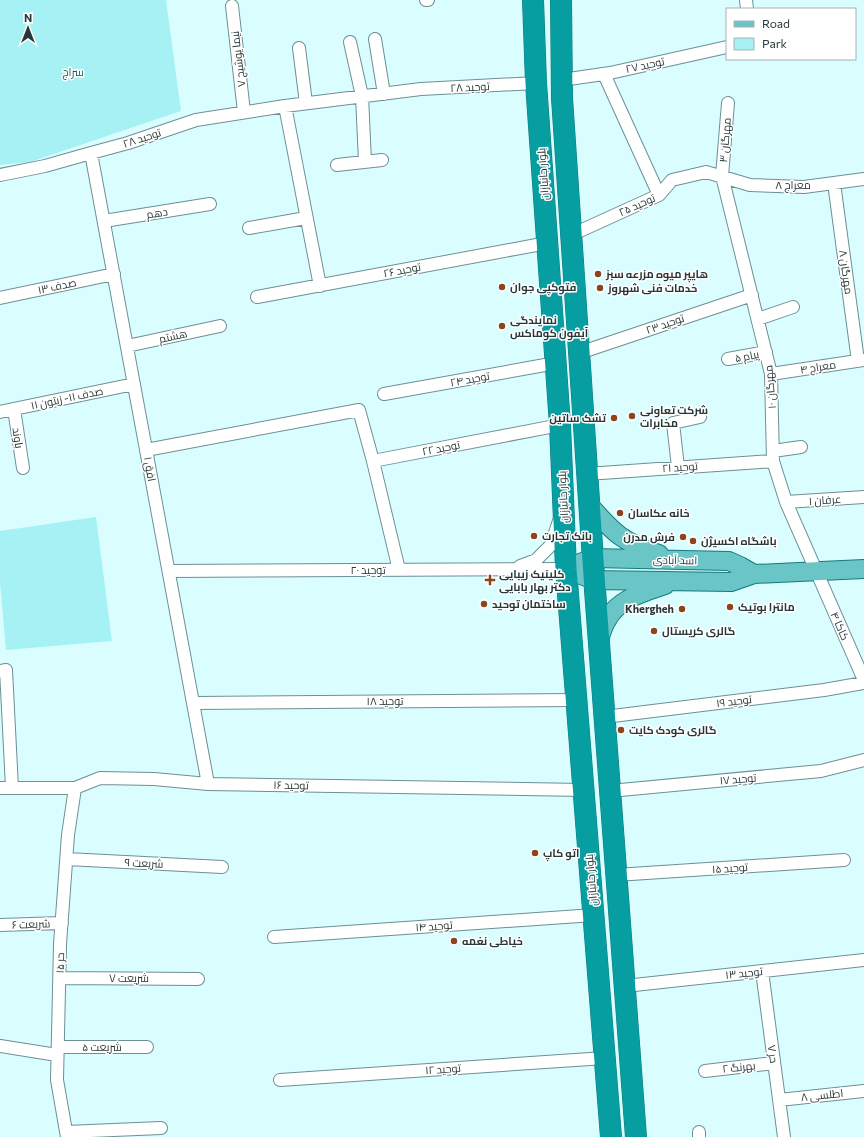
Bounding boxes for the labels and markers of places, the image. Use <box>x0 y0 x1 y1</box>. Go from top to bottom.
place label: هایپر میوه مزرعه سبز <box>605 267 708 283</box>
marker: هایپر میوه مزرعه سبز <box>593 269 603 279</box>
place label: فتوکپی جوان <box>510 280 577 296</box>
place label: خدمات فنی شهروز <box>607 281 697 296</box>
marker: فتوکپی جوان <box>497 282 507 292</box>
marker: خدمات فنی شهروز <box>595 283 605 293</box>
place label: نمایندگی آیفون کوماکس <box>510 313 589 341</box>
marker: نمایندگی آیفون کوماکس <box>497 321 507 331</box>
place label: شرکت تعاونی مخابرات <box>640 403 708 430</box>
place label: تشک ساتین <box>549 411 607 425</box>
marker: شرکت تعاونی مخابرات <box>627 411 637 421</box>
marker: تشک ساتین <box>609 413 619 423</box>
place label: خانه عکاسان <box>628 506 690 520</box>
marker: خانه عکاسان <box>615 508 625 518</box>
place label: بانک تجارت <box>542 529 592 543</box>
place label: فرش مدرن <box>623 530 675 544</box>
marker: بانک تجارت <box>529 531 539 541</box>
marker: فرش مدرن <box>678 532 688 542</box>
place label: باشگاه اکسیژن <box>701 534 777 548</box>
marker: باشگاه اکسیژن <box>688 536 698 546</box>
place label: کلینیک زیبایی دکتر بهار بابایی <box>499 567 571 595</box>
marker: کلینیک زیبایی دکتر بهار بابایی <box>484 574 496 586</box>
place label: ساختمان توحید <box>492 597 566 612</box>
marker: ساختمان توحید <box>479 599 489 609</box>
place label: مانترا بوتیک <box>738 600 795 615</box>
place label: Khergheh <box>625 602 674 615</box>
marker: مانترا بوتیک <box>725 602 735 612</box>
marker: Khergheh <box>677 604 687 614</box>
place label: گالری کریستال <box>662 624 735 638</box>
marker: گالری کریستال <box>649 626 659 636</box>
place label: گالری کودک کایت <box>629 723 717 738</box>
marker: گالری کودک کایت <box>616 725 626 735</box>
place label: اتو کاپ <box>543 846 580 862</box>
marker: اتو کاپ <box>530 848 540 858</box>
place label: خیاطی نغمه <box>462 934 523 948</box>
marker: خیاطی نغمه <box>449 936 459 946</box>

